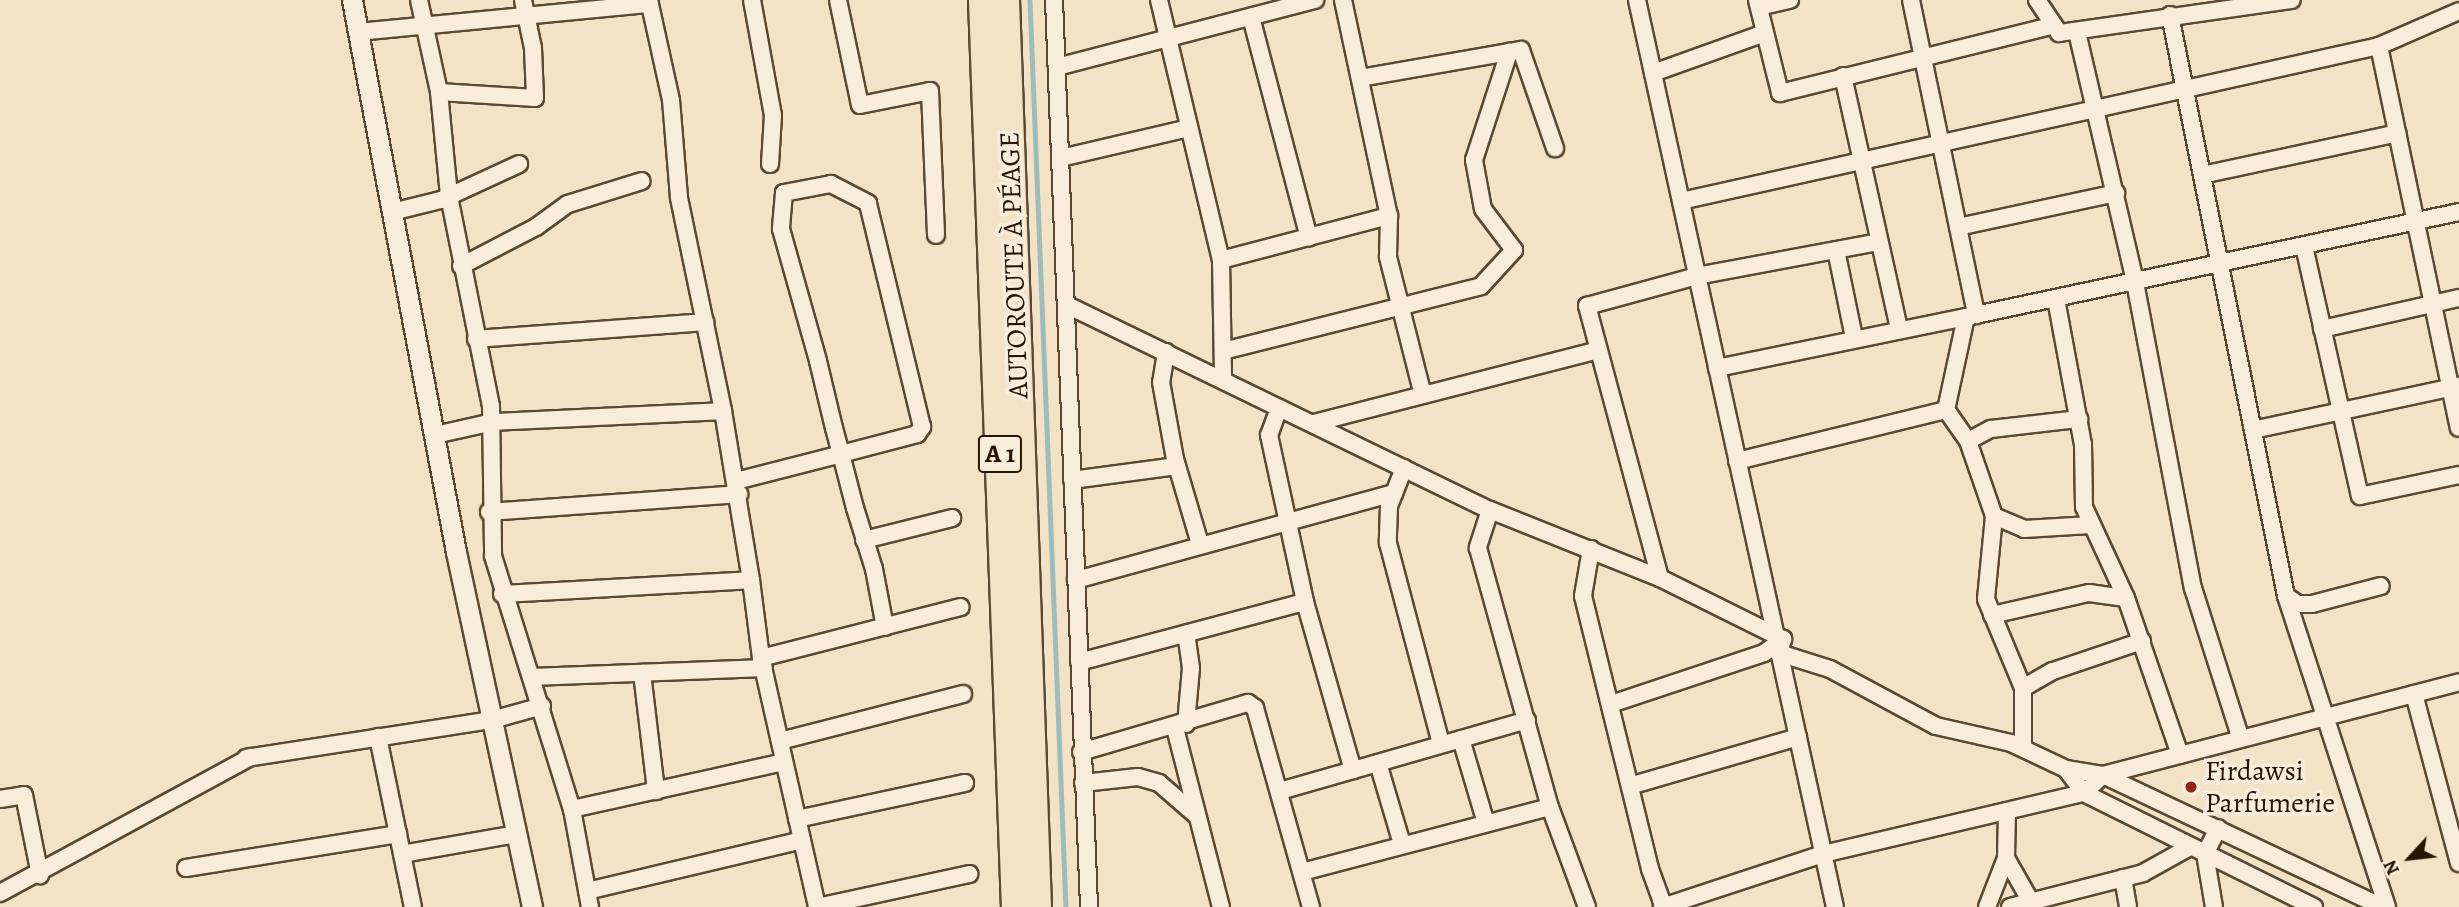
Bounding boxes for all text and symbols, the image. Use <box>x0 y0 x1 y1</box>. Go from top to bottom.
street label: AUTOROUTE À PÉAGE <box>993 131 1035 399</box>
road number: A 1 <box>977 432 1023 476</box>
place label: Firdawsi Parfumerie <box>2205 754 2335 820</box>
marker: Firdawsi Parfumerie <box>2183 779 2199 795</box>
north arrow <box>2375 823 2445 893</box>
text: N <box>2377 855 2406 880</box>

